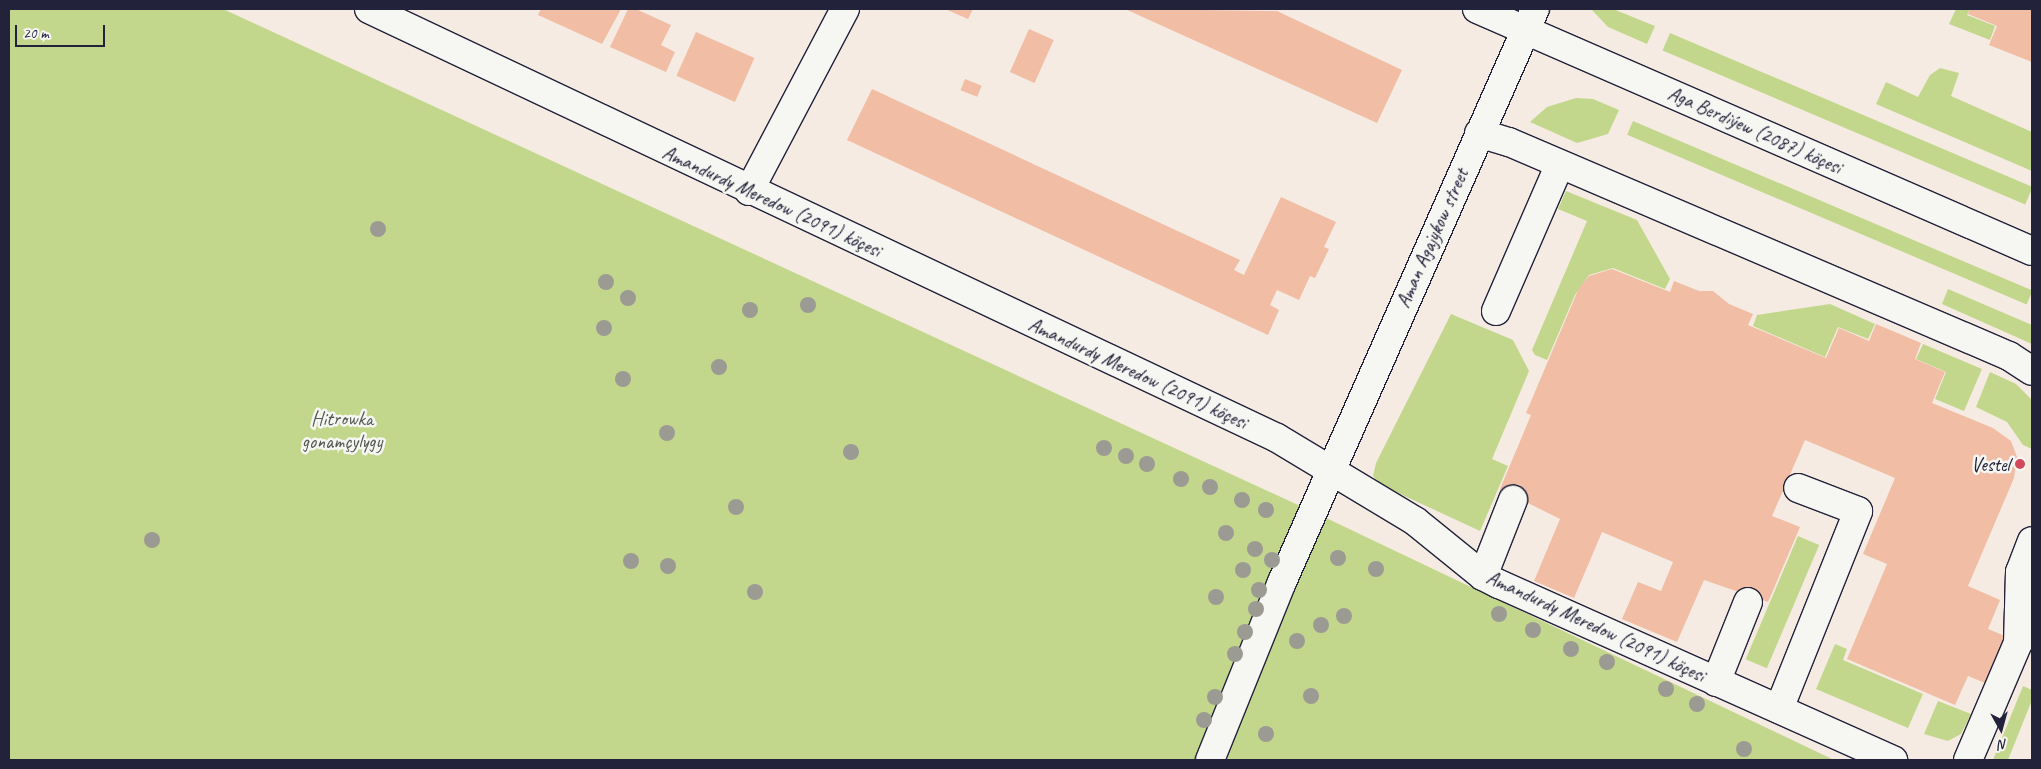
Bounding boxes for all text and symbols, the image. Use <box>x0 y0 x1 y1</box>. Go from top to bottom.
scale bar <box>18 15 108 47</box>
text: 20 m <box>23 24 49 43</box>
street label: Aga Berdiýew (2087) köçesi <box>1664 81 1846 179</box>
street label: Amandurdy Meredow (2091) köçesi <box>659 140 885 262</box>
street label: Aman Agajykow street <box>1390 164 1474 312</box>
street label: Amandurdy Meredow (2091) köçesi <box>1025 312 1251 434</box>
park label: Hitrowka gonamçylygy <box>302 406 382 453</box>
place label: Vestel <box>1971 452 2010 476</box>
marker: Vestel <box>2014 458 2026 470</box>
street label: Amandurdy Meredow (2091) köçesi <box>1483 565 1709 687</box>
north arrow <box>1976 704 2026 754</box>
text: N <box>1998 735 2008 753</box>

